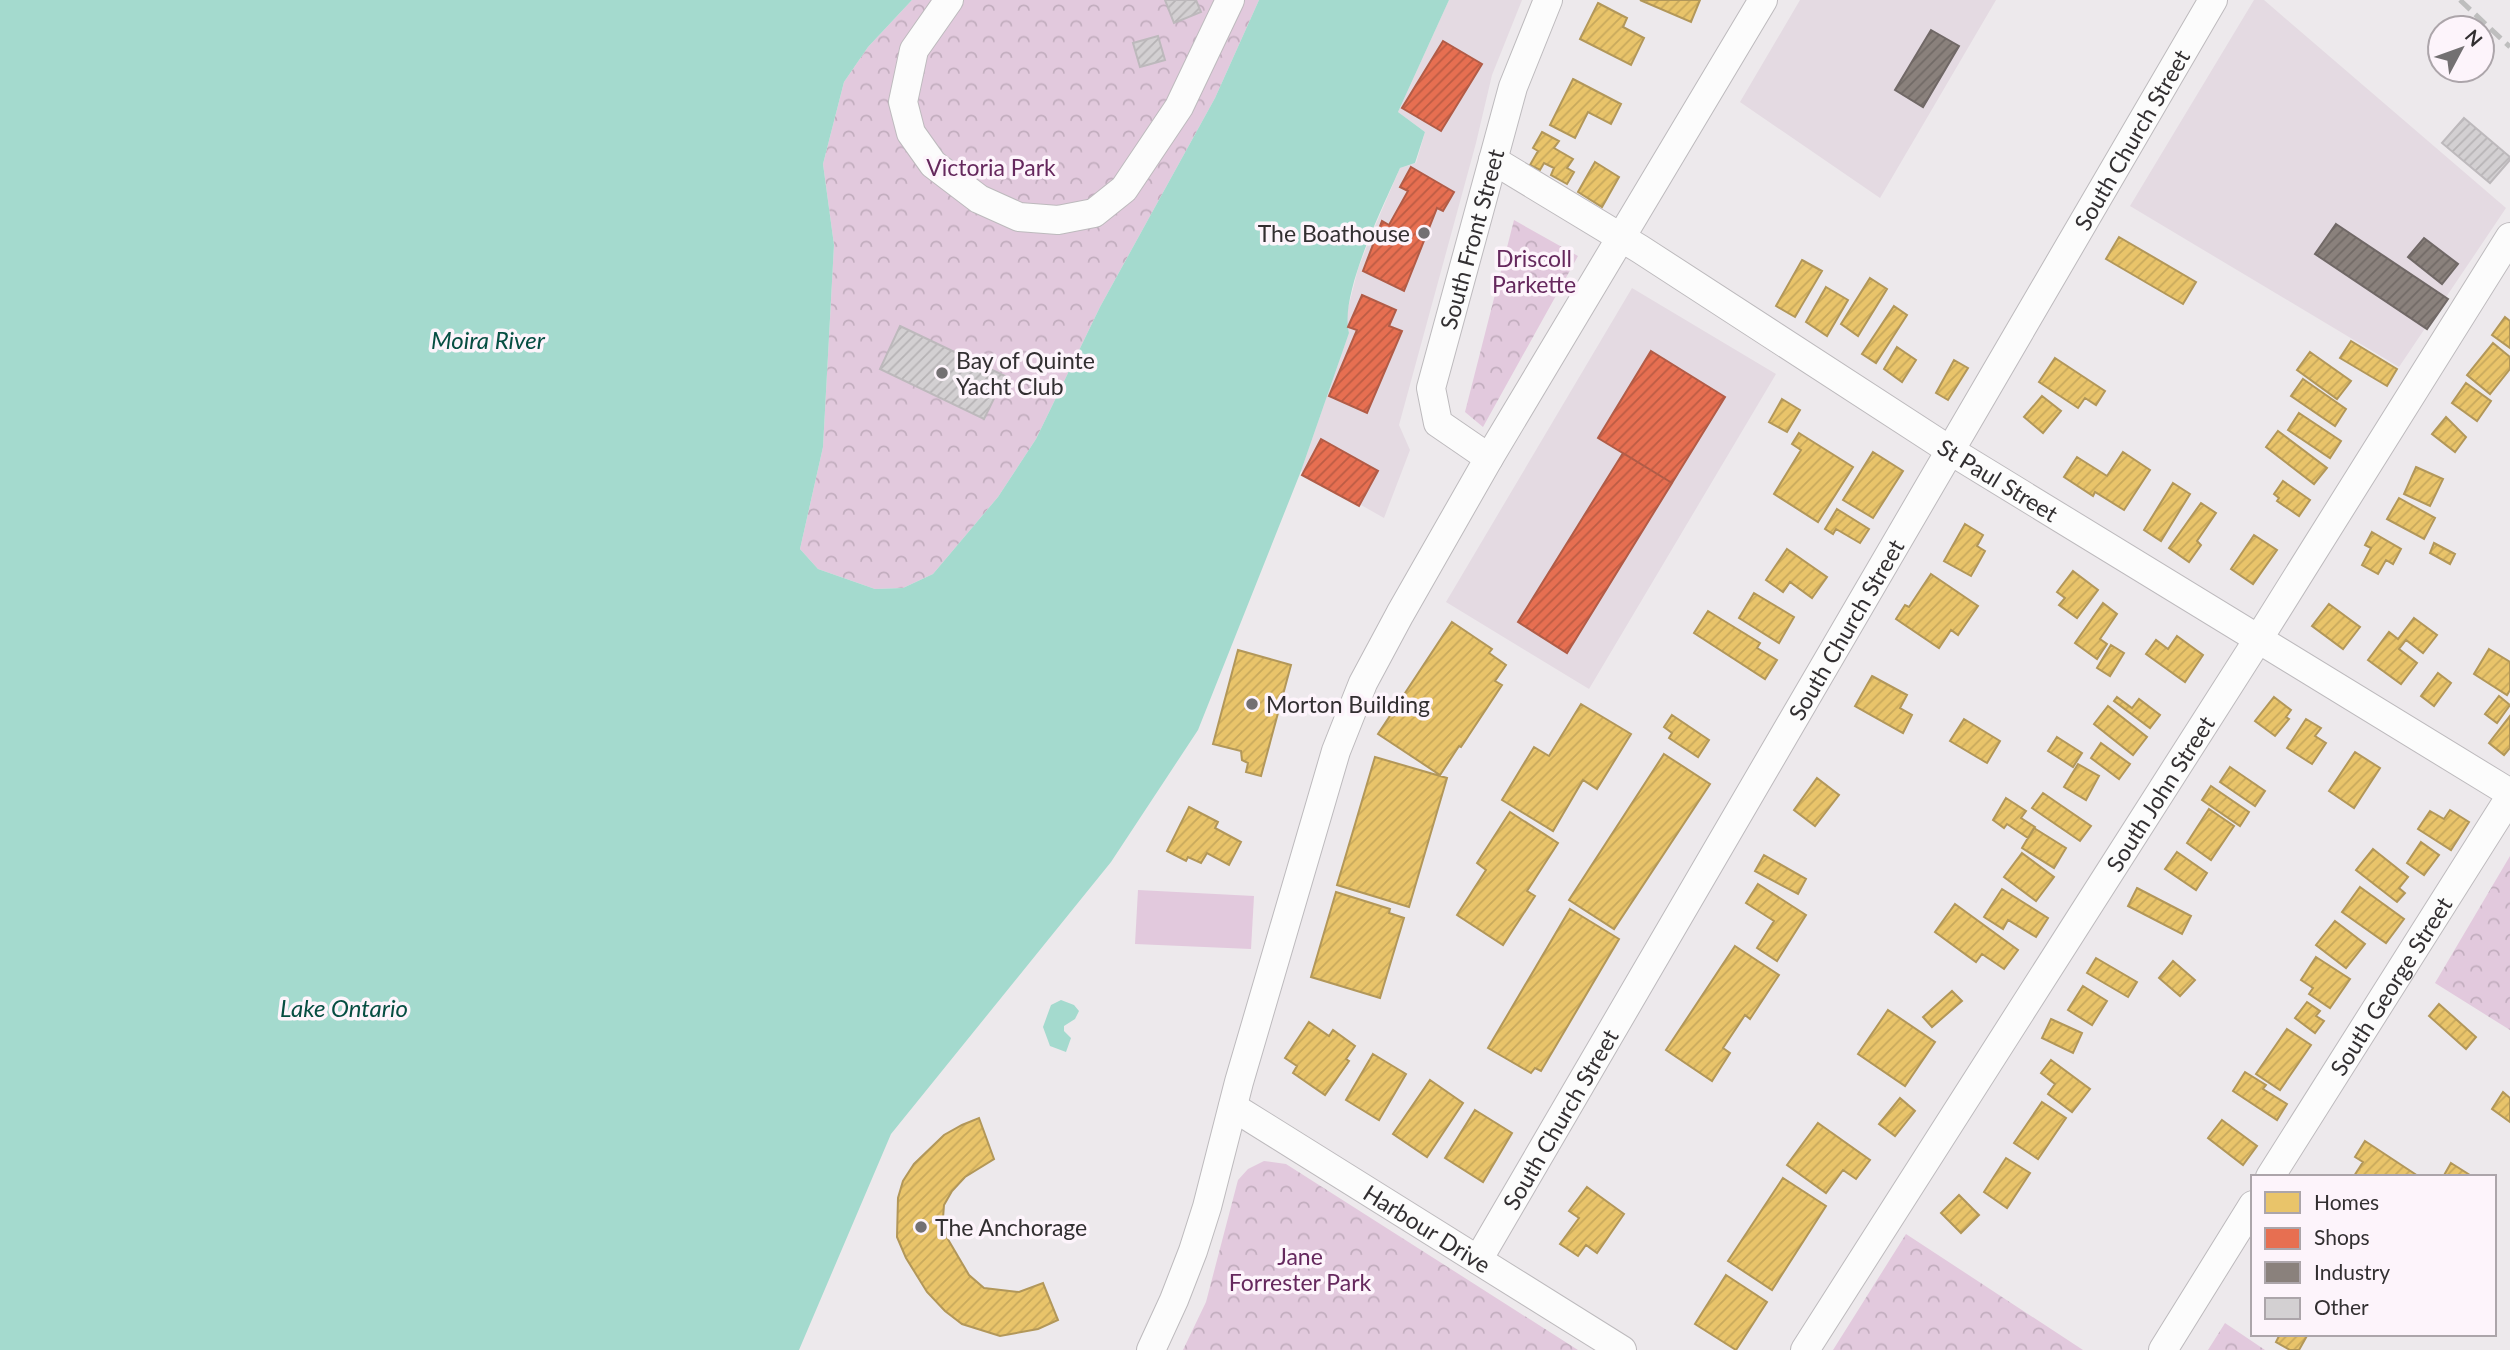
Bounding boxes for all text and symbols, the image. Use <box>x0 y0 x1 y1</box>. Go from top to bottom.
north arrow <box>2426 14 2496 84</box>
text: N <box>2461 24 2488 51</box>
street label: South Church Street <box>2068 44 2196 235</box>
street label: South Front Street <box>1434 145 1510 332</box>
park label: Victoria Park <box>926 153 1056 181</box>
place label: The Boathouse <box>1258 219 1410 247</box>
marker: The Boathouse <box>1416 225 1432 241</box>
park label: Driscoll Parkette <box>1492 244 1576 298</box>
water label: Moira River <box>431 325 546 354</box>
place label: Bay of Quinte Yacht Club <box>956 346 1095 400</box>
marker: Bay of Quinte Yacht Club <box>934 365 950 381</box>
street label: St Paul Street <box>1933 432 2064 528</box>
street label: South Church Street <box>1782 533 1910 725</box>
place label: Morton Building <box>1266 690 1430 718</box>
marker: Morton Building <box>1244 696 1260 712</box>
street label: South John Street <box>2100 710 2220 877</box>
street label: South George Street <box>2324 891 2458 1080</box>
water label: Lake Ontario <box>280 993 408 1022</box>
street label: South Church Street <box>1497 1023 1624 1215</box>
legend <box>2251 1175 2496 1336</box>
street label: Harbour Drive <box>1359 1178 1496 1278</box>
text: Homes <box>2314 1189 2379 1214</box>
place label: The Anchorage <box>935 1213 1087 1241</box>
marker: The Anchorage <box>913 1219 929 1235</box>
text: Shops <box>2314 1224 2370 1249</box>
park label: Jane Forrester Park <box>1229 1242 1372 1296</box>
text: Industry <box>2314 1259 2390 1284</box>
text: Other <box>2314 1294 2369 1319</box>

